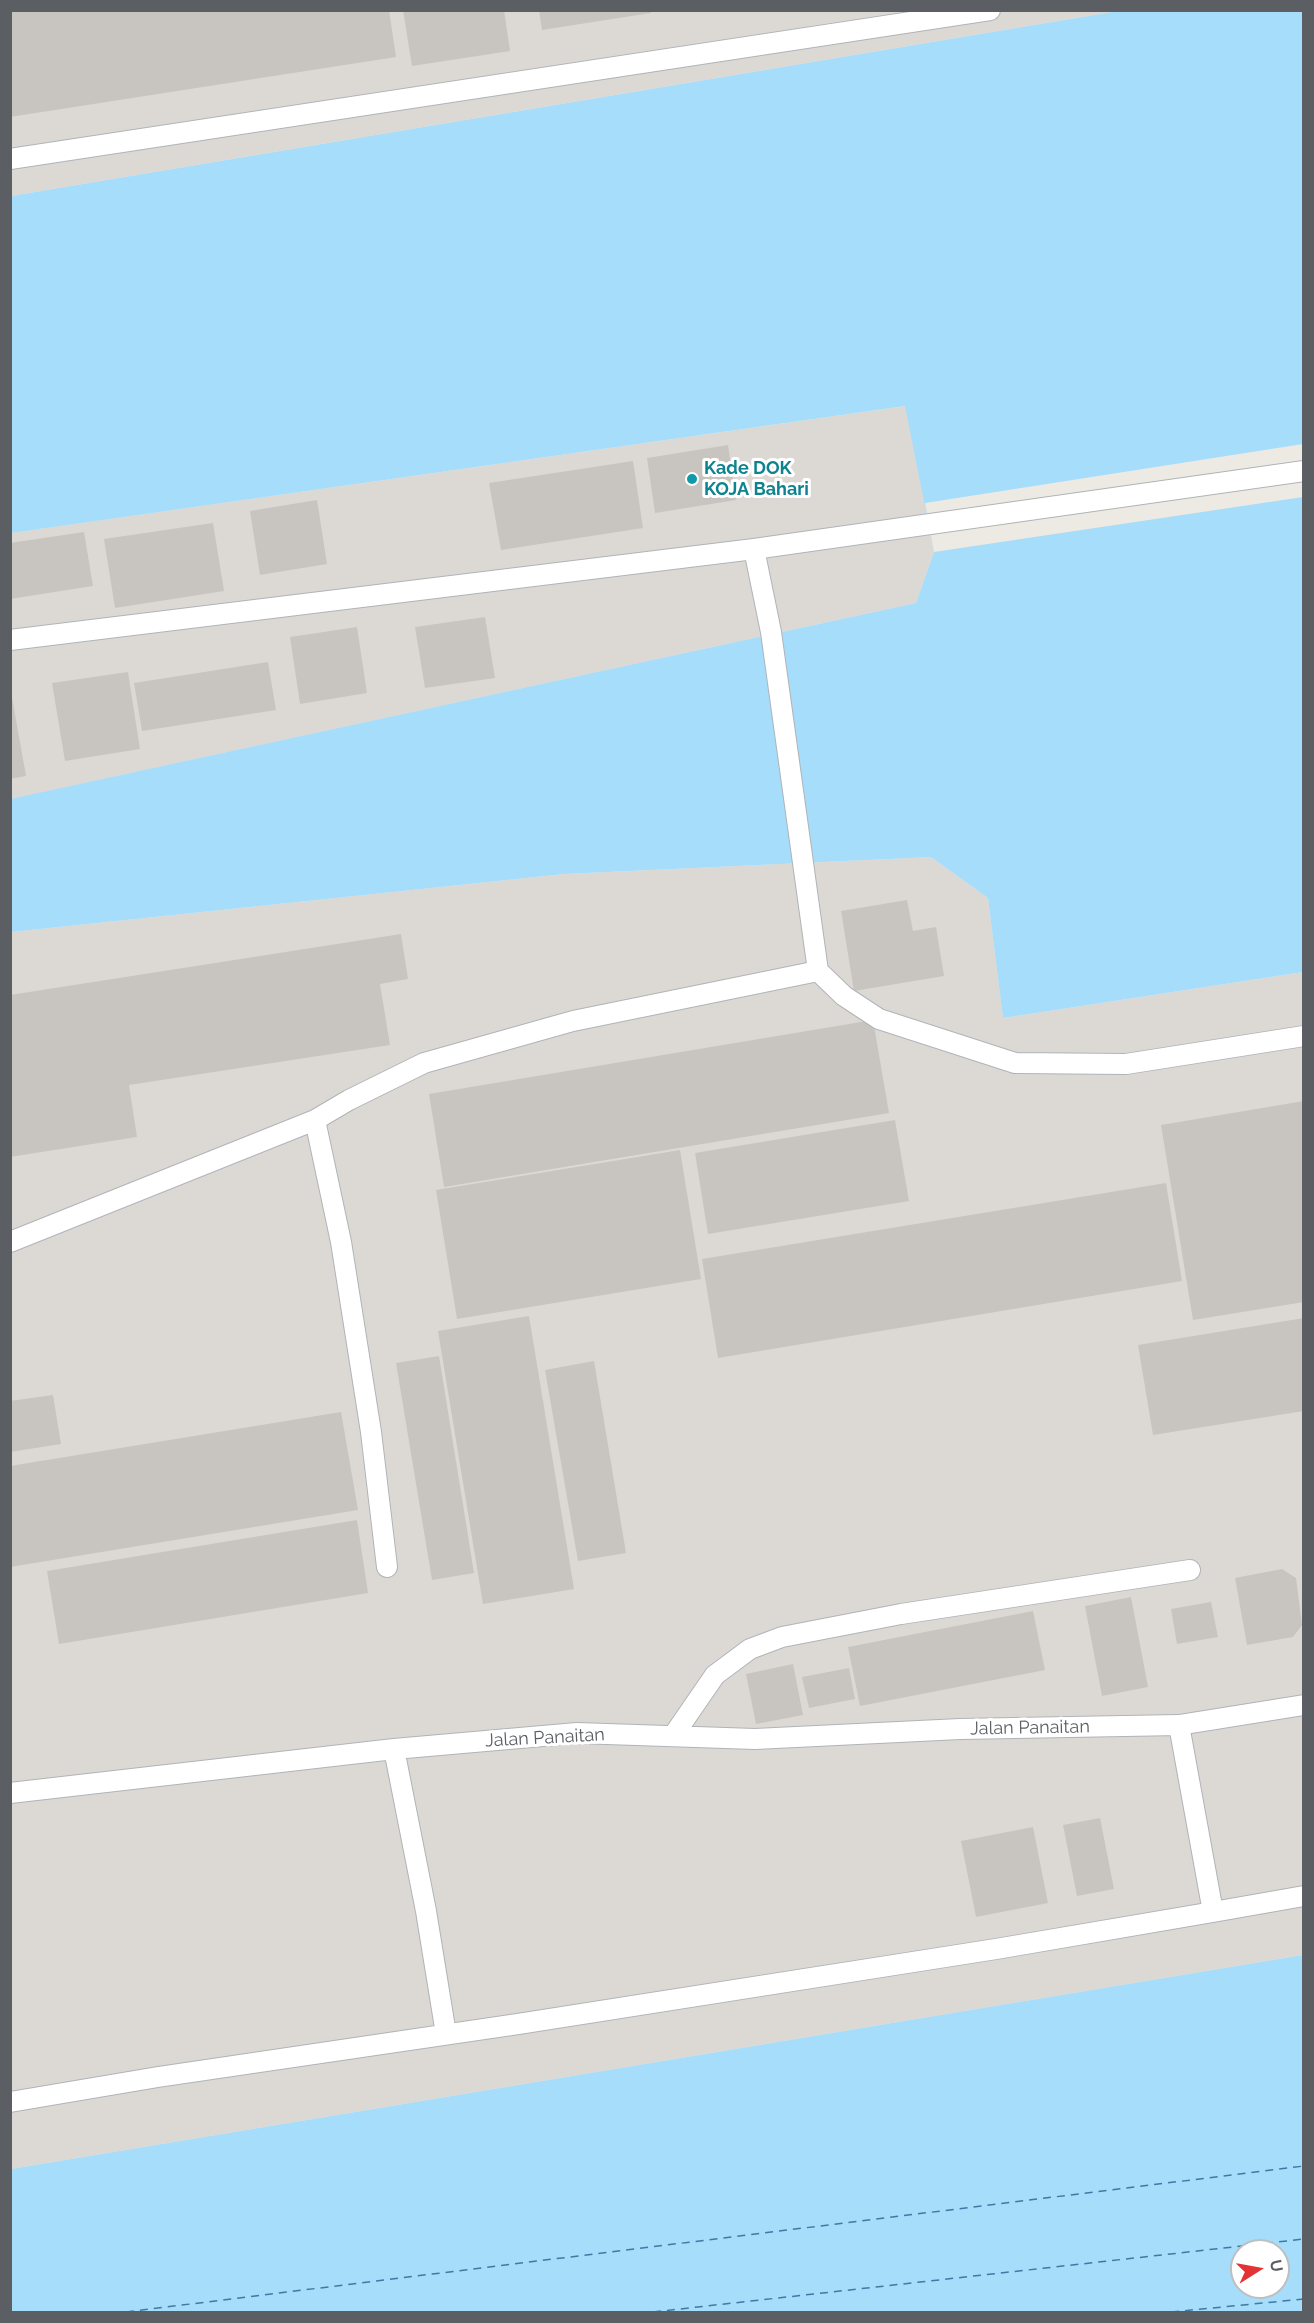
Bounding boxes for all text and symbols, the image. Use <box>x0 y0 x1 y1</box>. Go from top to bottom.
place label: Kade DOK KOJA Bahari <box>704 458 809 500</box>
marker: Kade DOK KOJA Bahari <box>685 472 699 486</box>
street label: Jalan Panaitan <box>970 1716 1090 1740</box>
street label: Jalan Panaitan <box>485 1724 605 1752</box>
north arrow <box>1230 2239 1290 2299</box>
text: U <box>1266 2258 1287 2274</box>

